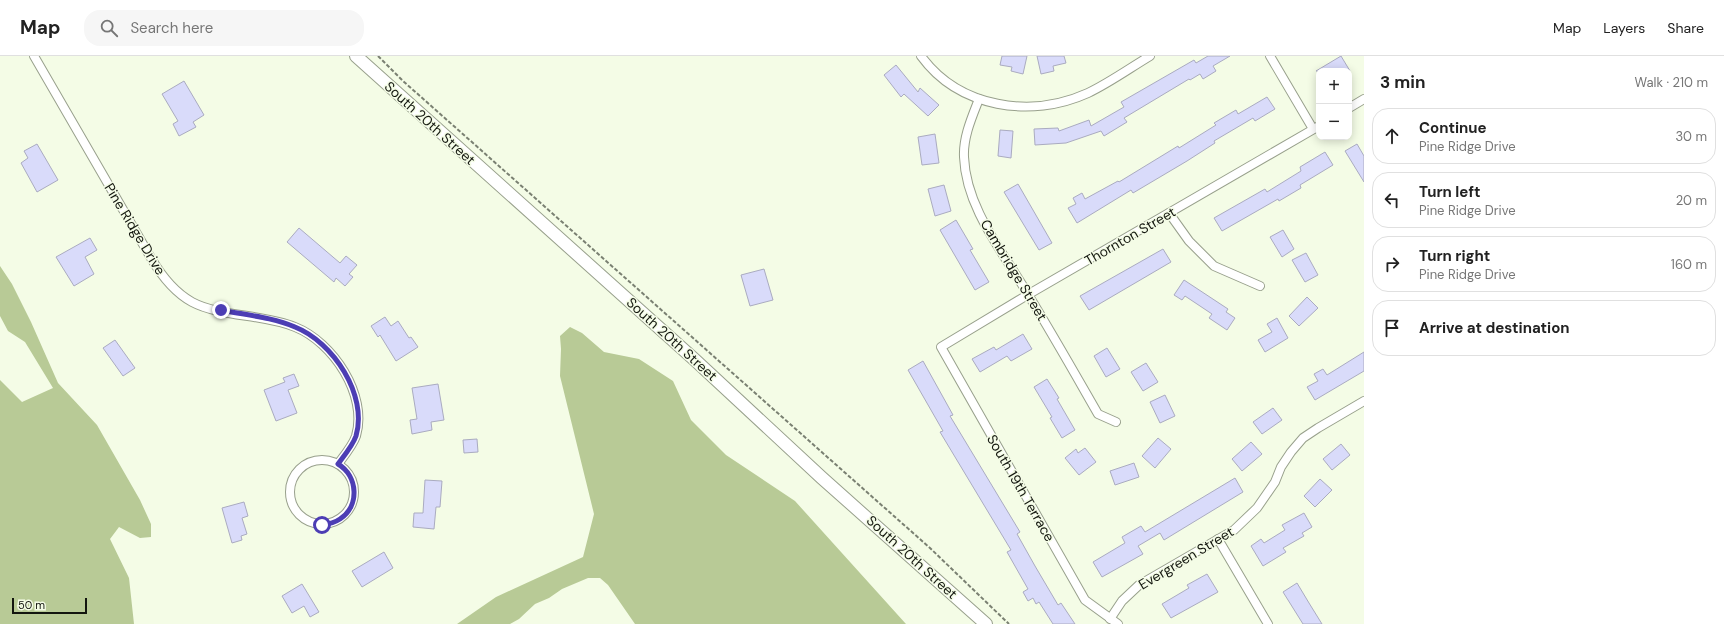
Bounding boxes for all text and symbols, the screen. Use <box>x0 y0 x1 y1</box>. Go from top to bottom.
search box <box>84 10 364 46</box>
text: Map <box>20 15 60 40</box>
icon: search <box>98 17 120 39</box>
text: Search here <box>130 18 213 38</box>
text: Map <box>1553 19 1581 37</box>
text: Layers <box>1603 19 1645 37</box>
text: Share <box>1667 19 1704 37</box>
map controls <box>1316 68 1352 140</box>
button: + <box>1316 68 1352 104</box>
text: 3 min <box>1380 71 1425 93</box>
text: Walk · 210 m <box>1635 74 1708 91</box>
street label: South 20th Street <box>381 77 479 169</box>
button: − <box>1316 104 1352 140</box>
text: Continue <box>1419 118 1487 138</box>
icon: ahead <box>1381 125 1403 147</box>
text: 30 m <box>1675 128 1707 145</box>
text: Pine Ridge Drive <box>1419 138 1516 155</box>
street label: Pine Ridge Drive <box>100 180 170 278</box>
text: Turn left <box>1419 182 1480 202</box>
icon: left <box>1381 189 1403 211</box>
text: 20 m <box>1676 192 1707 209</box>
text: Pine Ridge Drive <box>1419 202 1516 219</box>
street label: Thornton Street <box>1081 203 1179 269</box>
street label: Cambridge Street <box>977 216 1051 324</box>
text: Turn right <box>1419 246 1490 266</box>
icon: right <box>1381 253 1403 275</box>
text: 160 m <box>1671 256 1707 273</box>
text: Pine Ridge Drive <box>1419 266 1516 283</box>
street label: South 20th Street <box>623 293 721 385</box>
route end <box>212 301 230 319</box>
icon: arrive <box>1381 317 1403 339</box>
text: Arrive at destination <box>1419 318 1570 338</box>
street label: South 19th Terrace <box>983 431 1059 545</box>
street label: South 20th Street <box>863 511 961 603</box>
route start <box>313 516 331 534</box>
street label: Evergreen Street <box>1135 522 1237 594</box>
scale bar <box>12 596 87 615</box>
text: 50 m <box>18 598 45 612</box>

